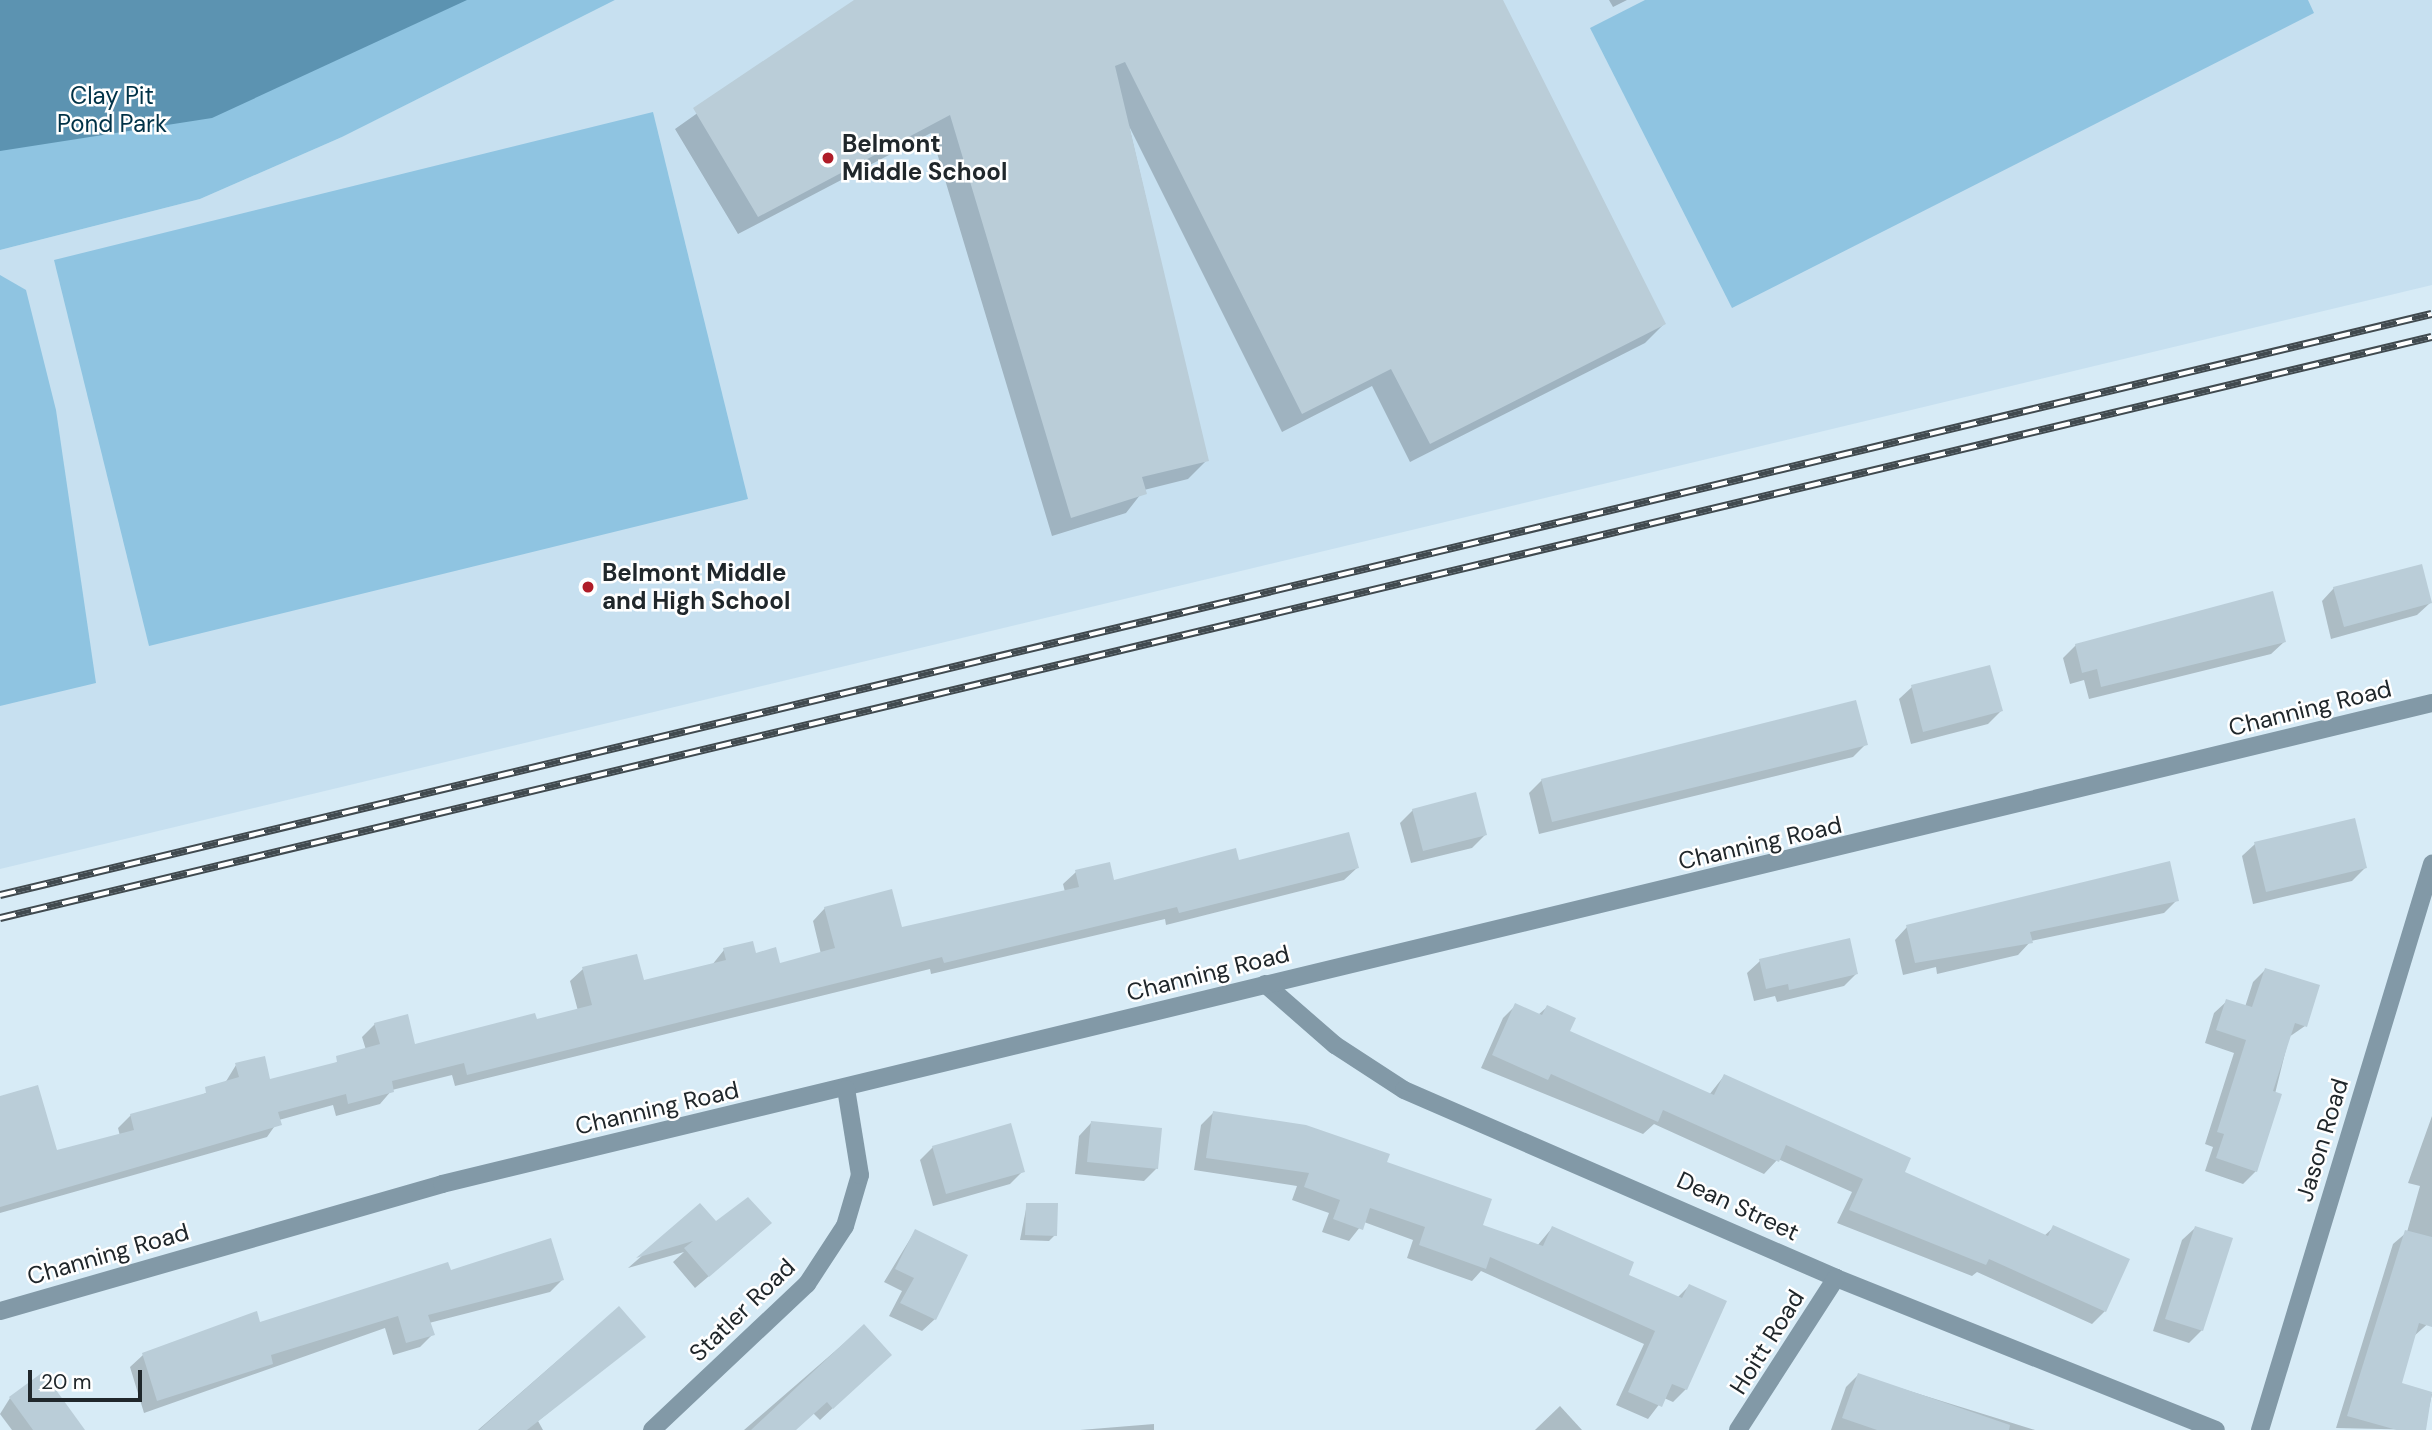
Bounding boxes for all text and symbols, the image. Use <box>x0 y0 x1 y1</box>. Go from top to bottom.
park label: Clay Pit Pond Park <box>57 82 167 138</box>
place label: Belmont Middle School <box>842 130 1007 186</box>
marker: Belmont Middle School <box>820 150 836 166</box>
place label: Belmont Middle and High School <box>602 559 790 615</box>
marker: Belmont Middle and High School <box>580 579 596 595</box>
street label: Channing Road <box>2226 674 2394 742</box>
street label: Channing Road <box>1675 810 1845 876</box>
street label: Channing Road <box>1124 939 1292 1007</box>
street label: Channing Road <box>572 1075 742 1141</box>
street label: Jason Road <box>2290 1075 2354 1205</box>
street label: Dean Street <box>1672 1165 1804 1247</box>
street label: Channing Road <box>24 1217 192 1291</box>
street label: Statler Road <box>683 1253 801 1367</box>
street label: Hoitt Road <box>1724 1285 1810 1399</box>
scale bar <box>32 1356 145 1400</box>
text: 20 m <box>41 1368 92 1396</box>

